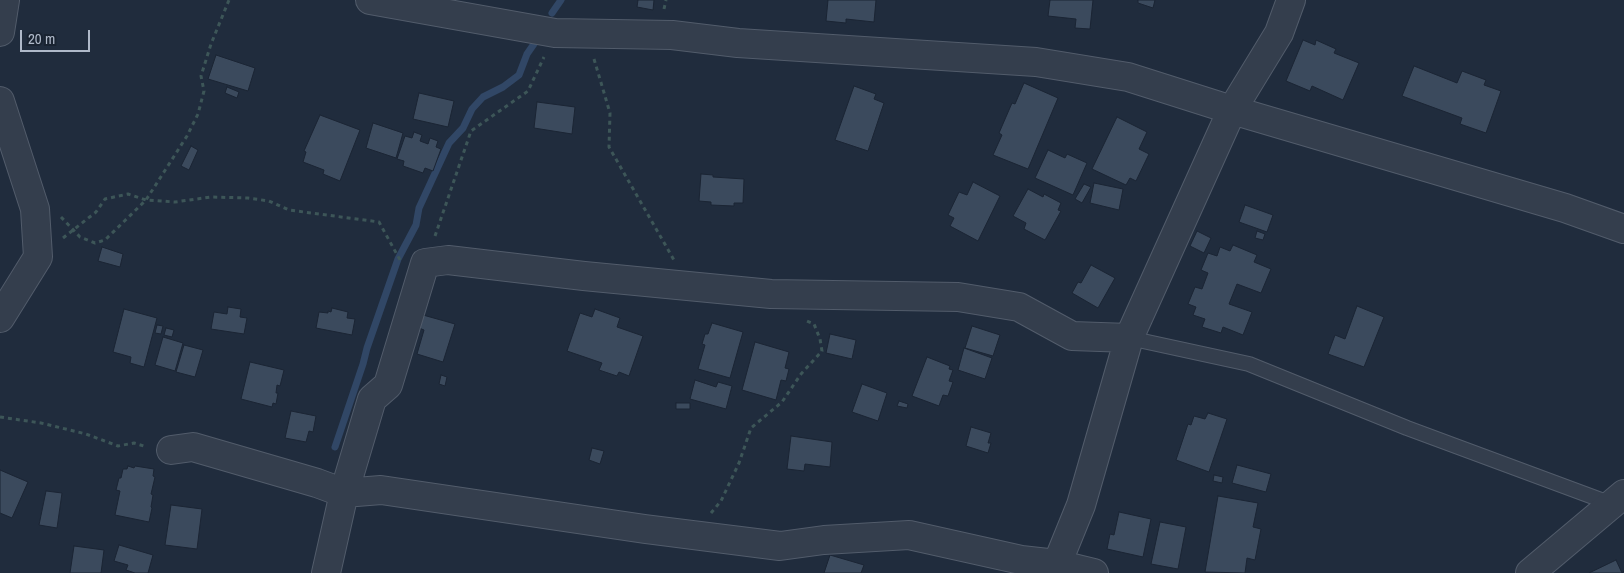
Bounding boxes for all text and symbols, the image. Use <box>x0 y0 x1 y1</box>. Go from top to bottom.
scale bar <box>22 20 92 52</box>
text: 20 m <box>28 28 55 49</box>

